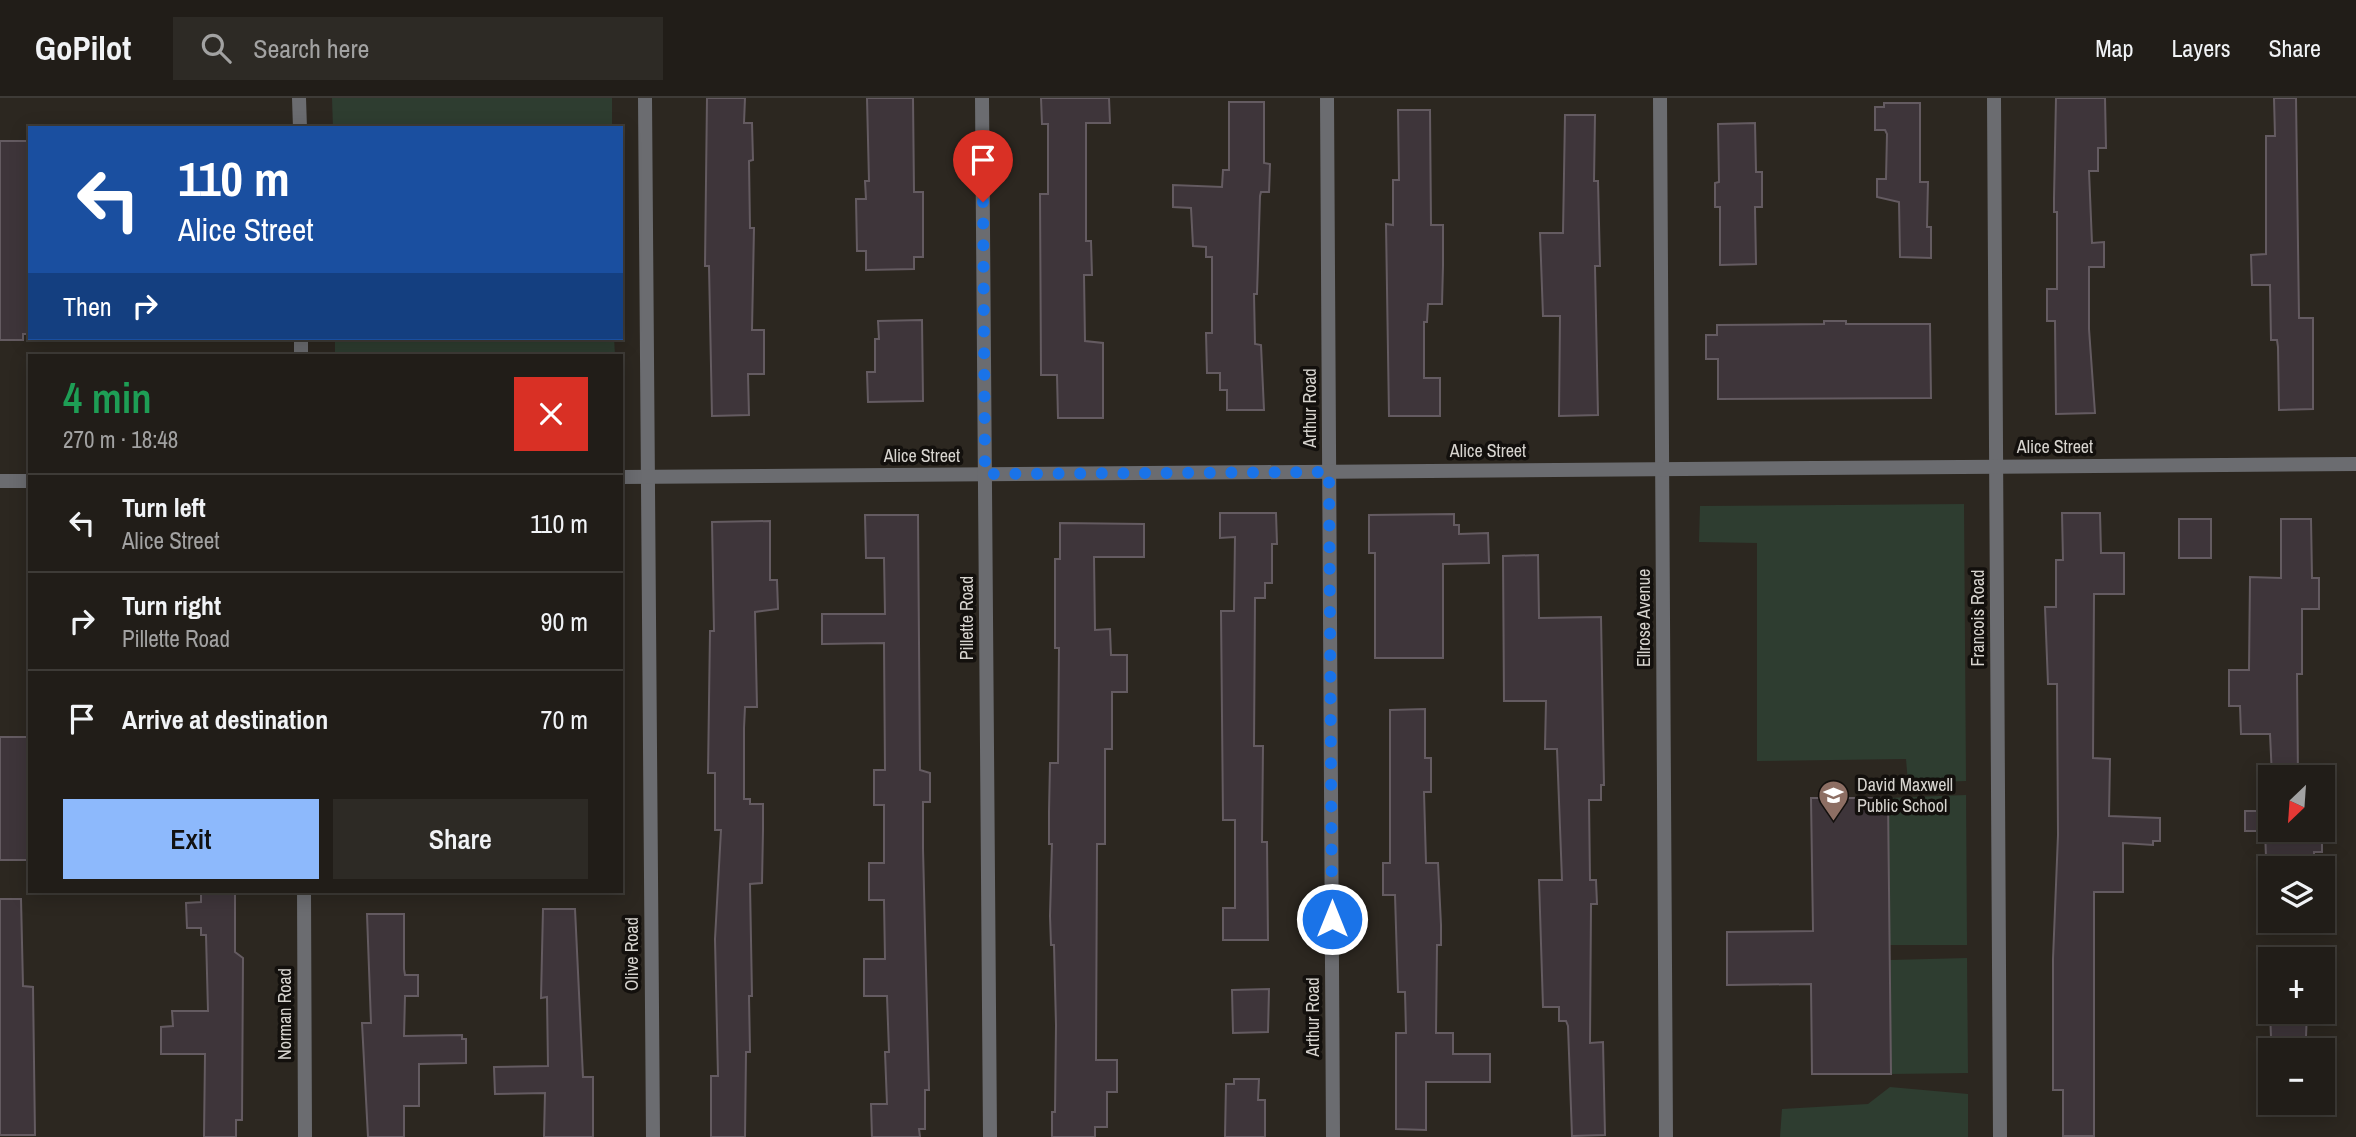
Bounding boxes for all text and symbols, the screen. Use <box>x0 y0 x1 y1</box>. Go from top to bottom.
search box <box>173 17 663 80</box>
text: GoPilot <box>35 26 131 70</box>
icon: search <box>197 29 235 67</box>
text: Search here <box>253 31 369 66</box>
text: Map <box>2095 32 2133 64</box>
text: Layers <box>2171 32 2230 64</box>
text: Share <box>2268 32 2321 64</box>
pin <box>953 130 1013 202</box>
icon: arrive <box>964 141 1002 179</box>
text: 110 m <box>178 145 290 211</box>
icon: left <box>63 154 154 245</box>
text: Alice Street <box>178 208 314 251</box>
icon: right <box>126 287 164 325</box>
text: Then <box>63 289 112 324</box>
street label: Arthur Road <box>1297 368 1322 449</box>
text: 4 min <box>63 370 152 426</box>
button: close <box>514 377 588 451</box>
text: 270 m · 18:48 <box>63 424 178 455</box>
street label: Alice Street <box>2016 434 2093 459</box>
street label: Alice Street <box>1449 438 1526 463</box>
street label: Alice Street <box>883 443 960 468</box>
text: Turn left <box>122 490 206 525</box>
icon: left <box>63 504 101 542</box>
text: 110 m <box>530 506 588 541</box>
text: Alice Street <box>122 525 220 556</box>
street label: Ellrose Avenue <box>1631 569 1656 667</box>
street label: Francois Road <box>1965 570 1990 666</box>
street label: Pillette Road <box>954 576 979 660</box>
text: Turn right <box>122 588 221 623</box>
icon: right <box>63 602 101 640</box>
text: 90 m <box>541 604 588 639</box>
text: Pillette Road <box>122 623 230 654</box>
icon: arrive <box>63 700 101 738</box>
text: Arrive at destination <box>122 702 328 737</box>
text: 70 m <box>541 702 588 737</box>
north arrow <box>2258 765 2334 842</box>
map controls <box>2258 765 2335 1115</box>
place label: David Maxwell Public School <box>1857 772 1953 818</box>
school or university icon: David Maxwell Public School <box>1817 778 1851 822</box>
button: Exit <box>63 799 319 879</box>
button: Share <box>333 799 588 879</box>
button: layers <box>2258 856 2335 933</box>
position arrow <box>1295 882 1369 956</box>
street label: Olive Road <box>619 917 644 991</box>
button: + <box>2258 947 2335 1024</box>
street label: Norman Road <box>272 968 297 1060</box>
street label: Arthur Road <box>1300 977 1325 1058</box>
button: − <box>2258 1038 2335 1115</box>

